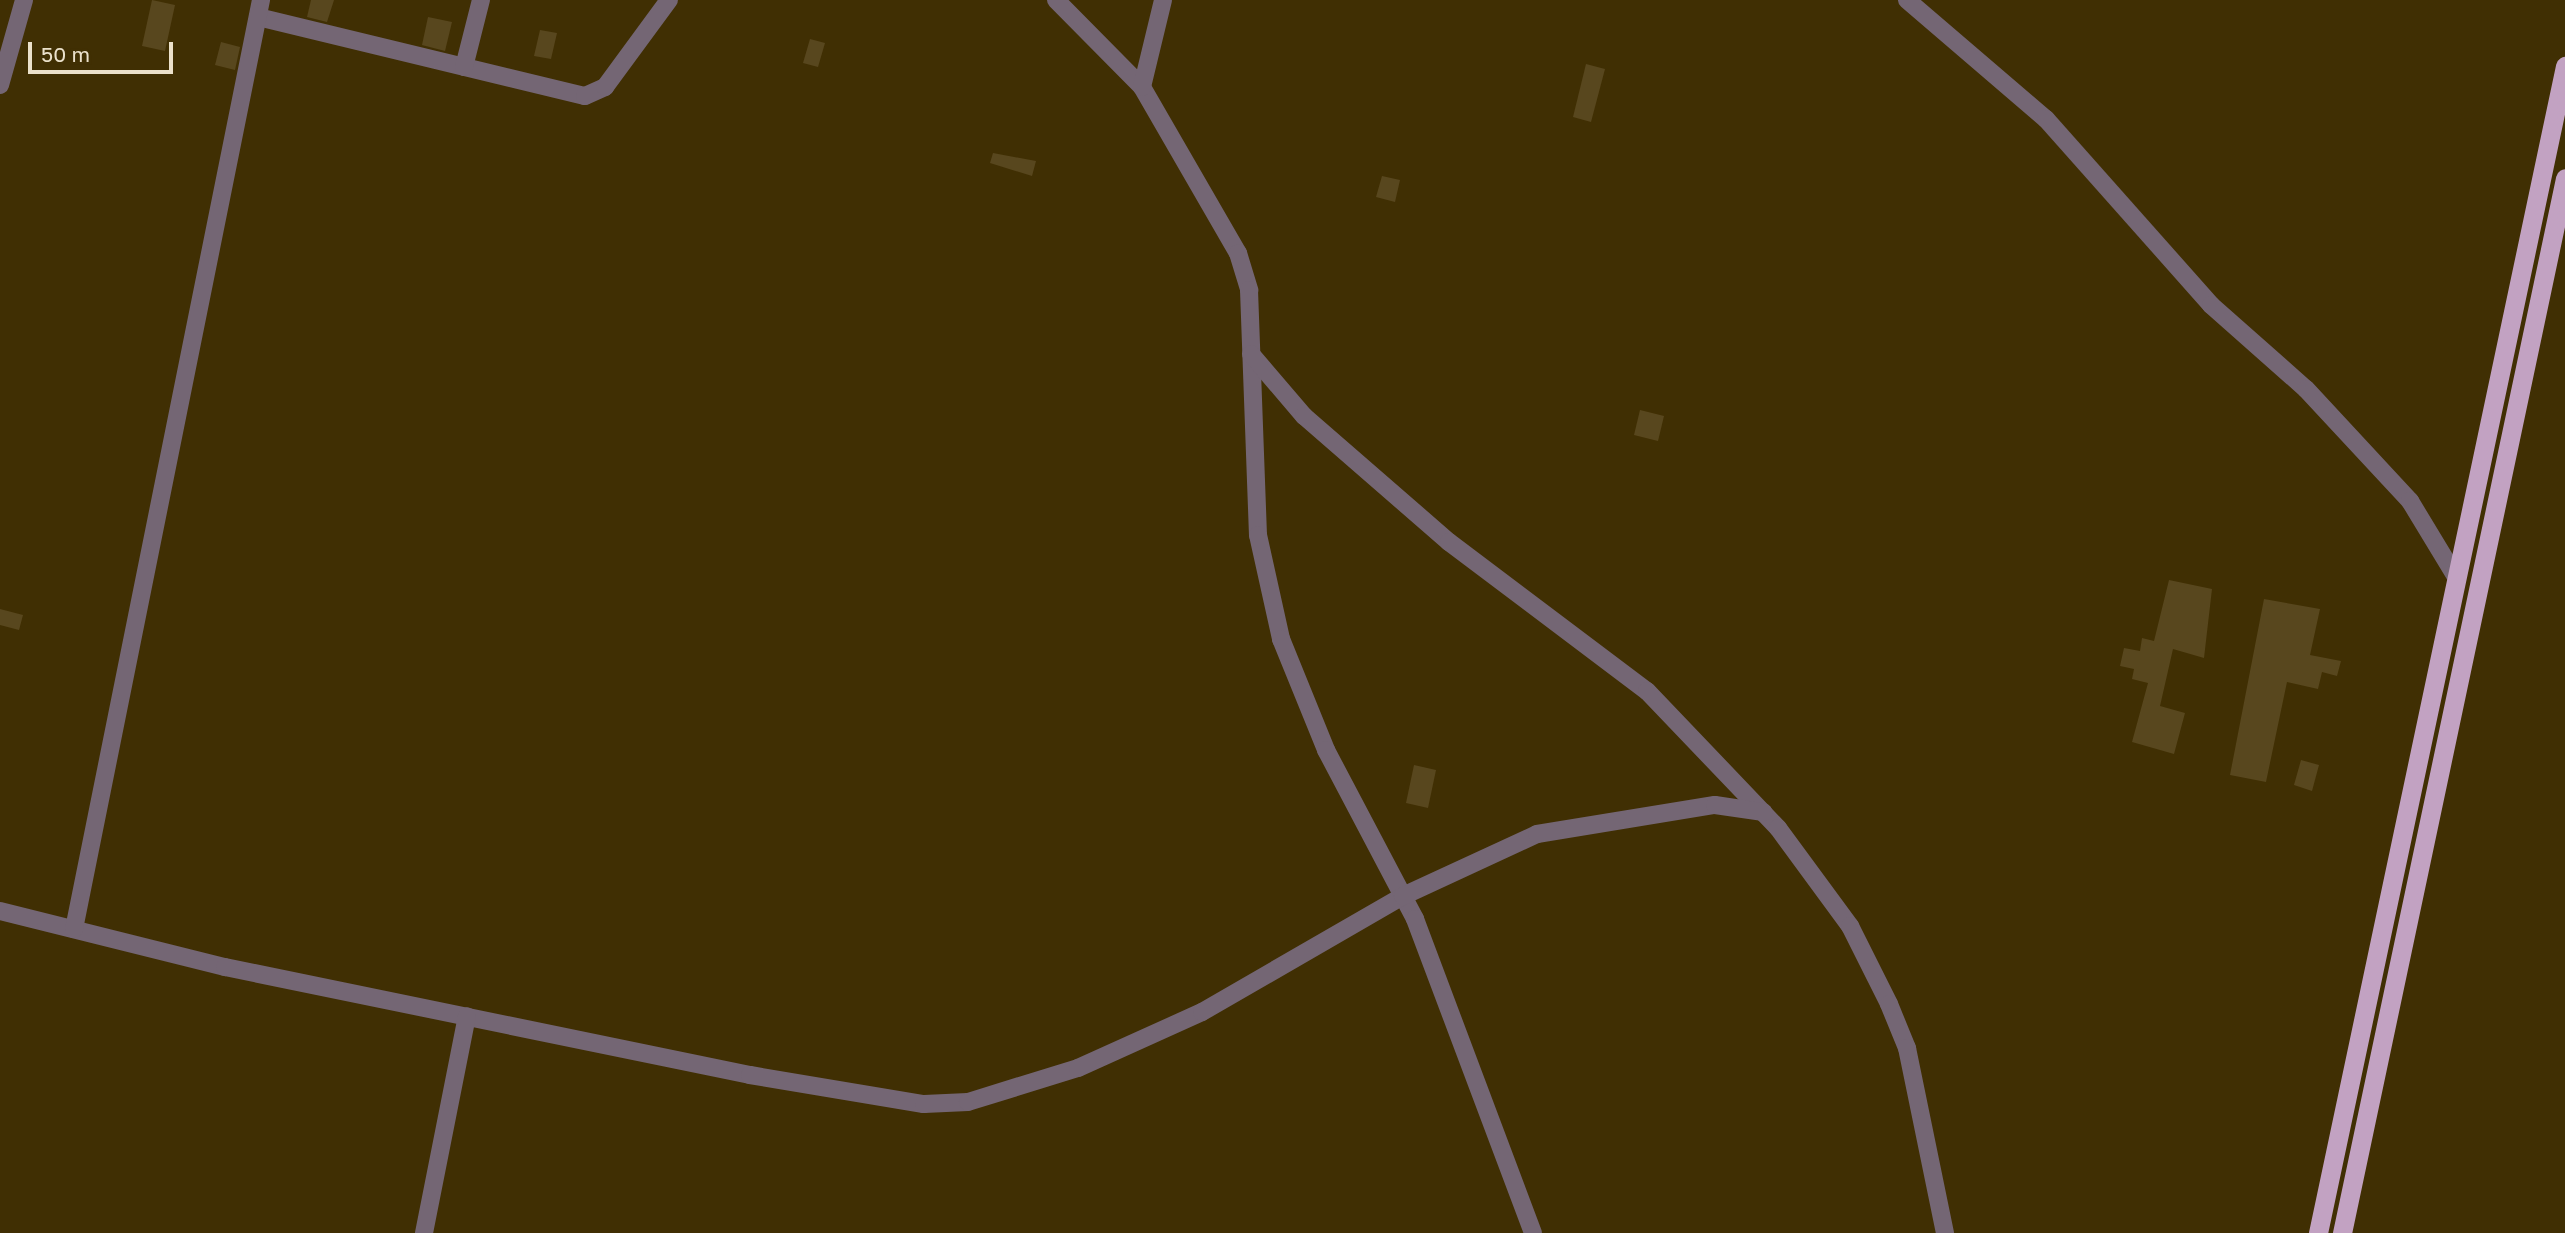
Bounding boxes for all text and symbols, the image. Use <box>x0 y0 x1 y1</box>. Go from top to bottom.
scale bar <box>32 28 177 72</box>
text: 50 m <box>41 41 90 67</box>

